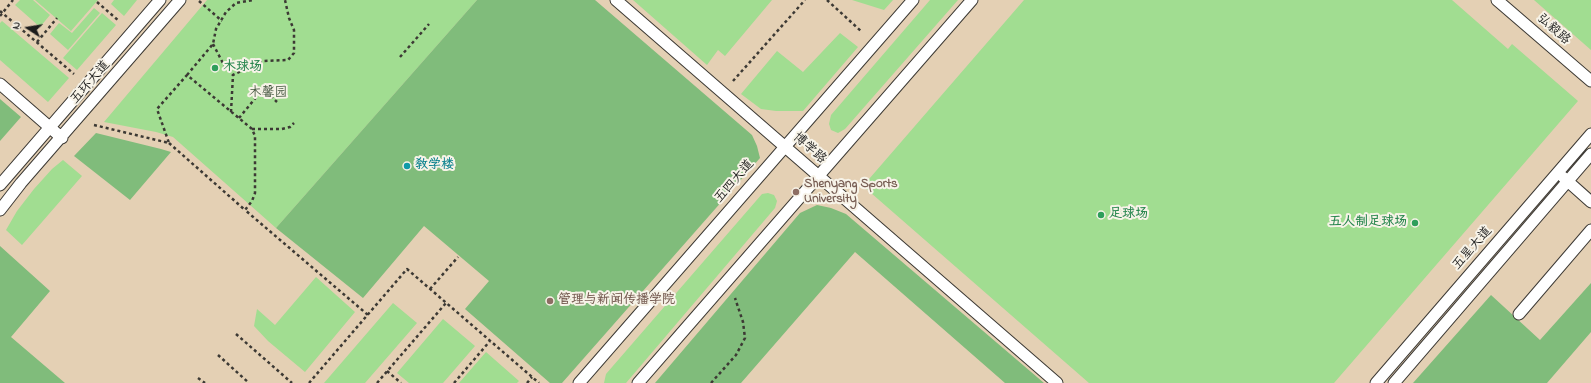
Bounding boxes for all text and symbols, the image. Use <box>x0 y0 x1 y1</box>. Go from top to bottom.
north arrow <box>8 8 48 48</box>
street label: 弘毅路 <box>1533 11 1573 49</box>
text: N <box>8 20 25 31</box>
street label: 五环大道 <box>68 58 114 108</box>
place label: 木球场 <box>223 60 262 76</box>
marker: 木球场 <box>210 63 220 73</box>
park label: 木馨园 <box>249 86 287 102</box>
street label: 博学路 <box>789 130 829 168</box>
street label: 五四大道 <box>712 157 758 207</box>
place label: 教学楼 <box>415 158 454 174</box>
marker: 教学楼 <box>402 161 412 171</box>
place label: Shenyang Sports University <box>804 177 898 208</box>
marker: Shenyang Sports University <box>791 187 801 197</box>
place label: 足球场 <box>1109 207 1148 223</box>
marker: 足球场 <box>1096 210 1106 220</box>
place label: 五人制足球场 <box>1329 215 1407 231</box>
marker: 五人制足球场 <box>1410 218 1420 228</box>
street label: 五星大道 <box>1450 224 1496 274</box>
place label: 管理与新闻传播学院 <box>558 293 675 309</box>
marker: 管理与新闻传播学院 <box>545 296 555 306</box>

